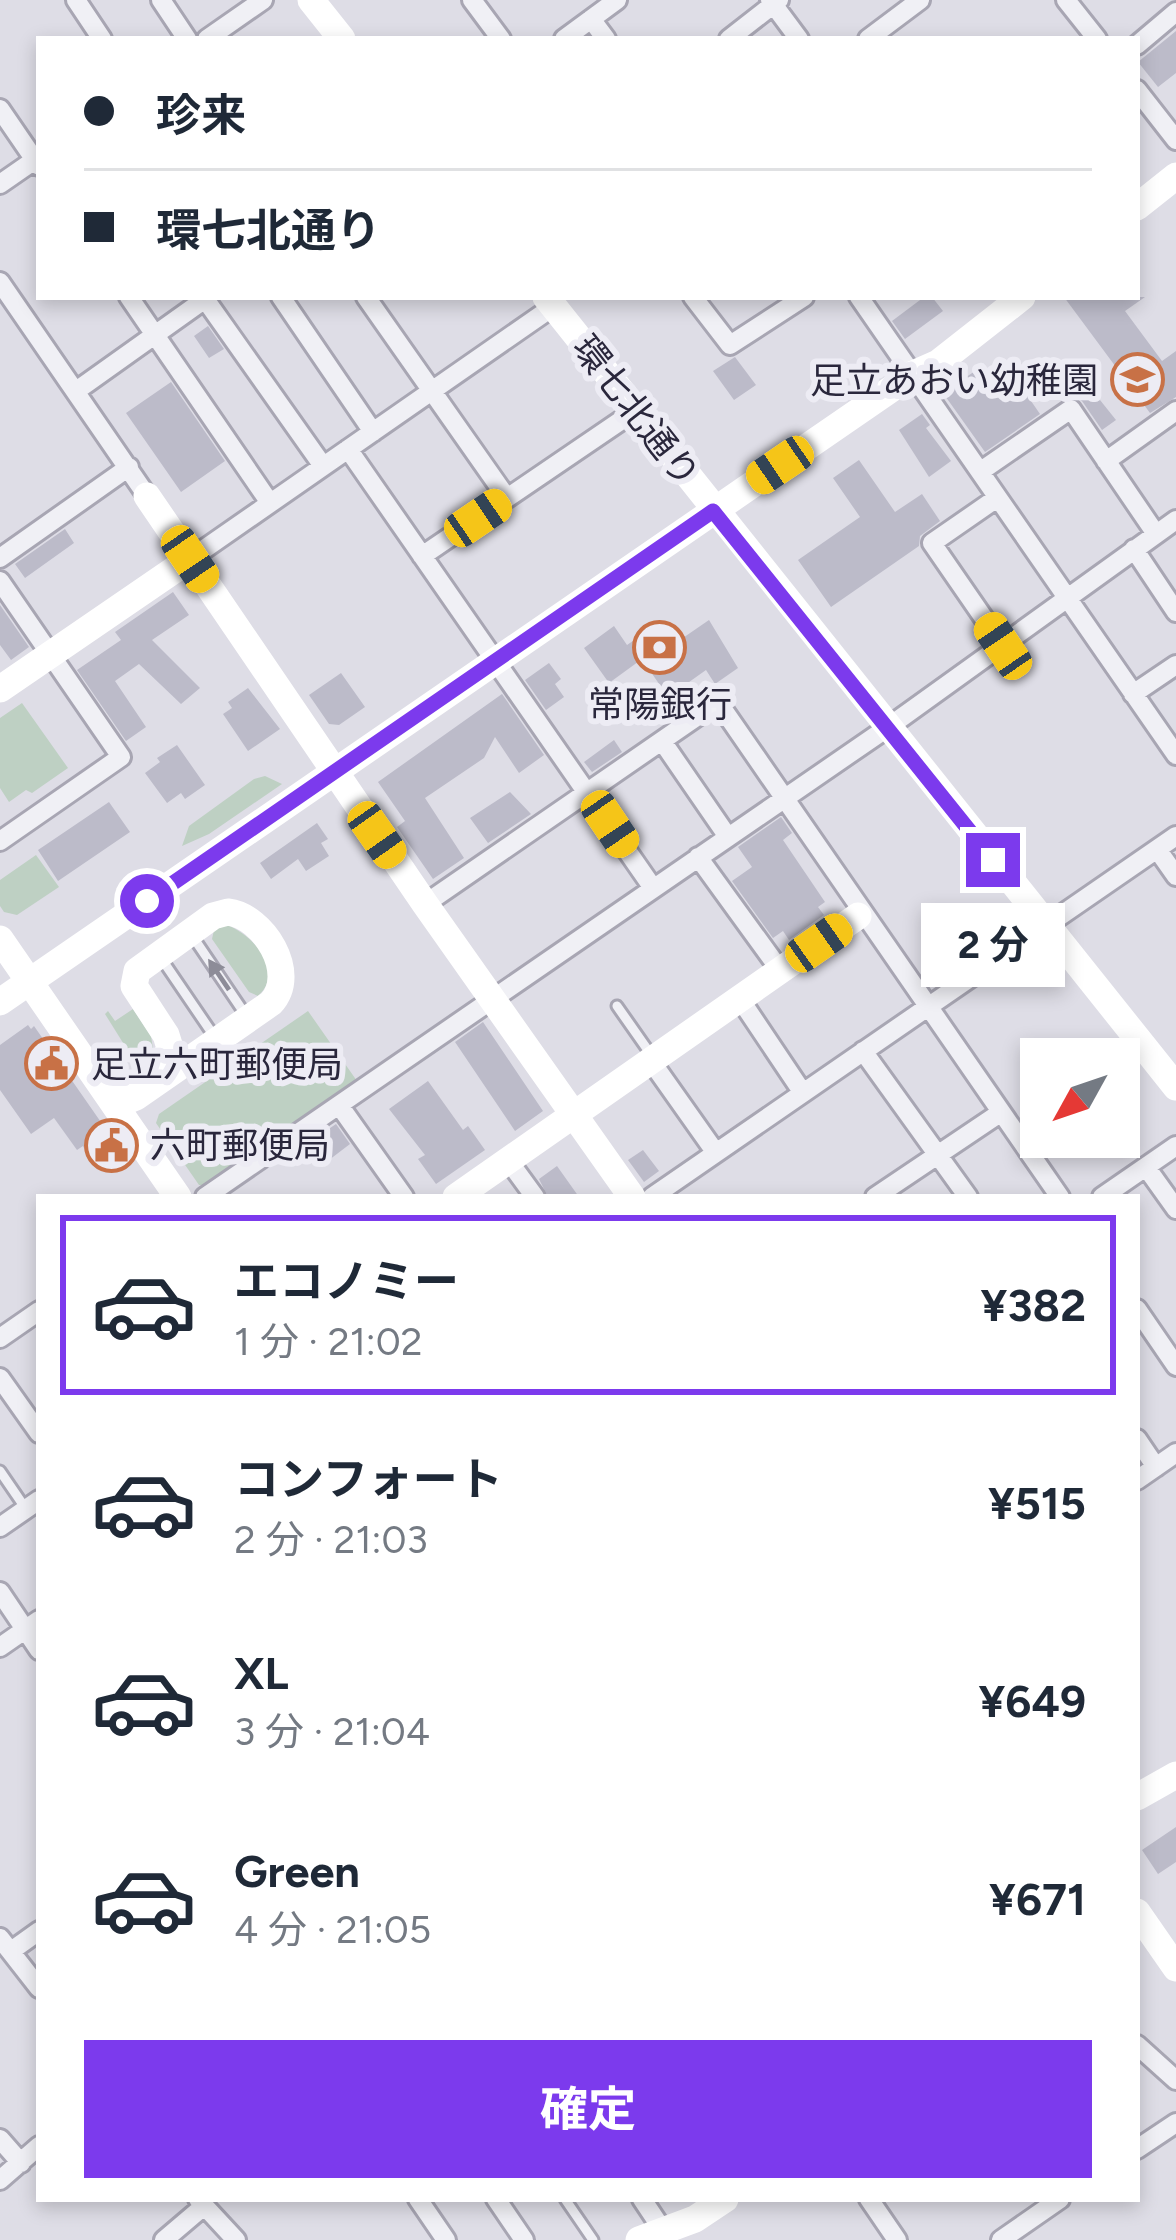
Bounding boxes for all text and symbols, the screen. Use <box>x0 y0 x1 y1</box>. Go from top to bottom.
text: 珍来 <box>156 88 246 142</box>
text: 環七北通り <box>156 203 381 257</box>
street label: 環七北通り <box>564 327 708 495</box>
school or university icon: 足立あおい幼稚園 <box>1109 352 1165 408</box>
place label: 足立あおい幼稚園 <box>810 359 1098 402</box>
car <box>740 430 820 500</box>
car <box>438 483 518 553</box>
car <box>155 519 225 599</box>
car <box>968 606 1038 686</box>
bank icon: 常陽銀行 <box>632 620 688 676</box>
place label: 常陽銀行 <box>588 683 732 726</box>
car <box>575 784 645 864</box>
car <box>342 795 412 875</box>
route end <box>966 833 1020 887</box>
route start <box>120 874 174 928</box>
callout: 2 分 <box>921 902 1065 986</box>
car <box>779 908 859 978</box>
text: 2 分 <box>958 921 1028 968</box>
one-way arrow <box>208 959 231 992</box>
public building icon: 足立六町郵便局 <box>24 1036 80 1092</box>
north arrow <box>1020 1038 1140 1158</box>
map controls <box>1020 1038 1140 1158</box>
place label: 足立六町郵便局 <box>91 1043 343 1086</box>
public building icon: 六町郵便局 <box>83 1117 139 1173</box>
place label: 六町郵便局 <box>150 1124 330 1167</box>
icon: car <box>90 1251 198 1359</box>
text: エコノミー <box>234 1254 459 1308</box>
text: ¥382 <box>981 1278 1086 1332</box>
text: 1 分 · 21:02 <box>234 1318 423 1365</box>
icon: car <box>90 1449 198 1557</box>
text: コンフォート <box>234 1452 503 1506</box>
text: ¥515 <box>988 1476 1086 1530</box>
text: 2 分 · 21:03 <box>234 1516 428 1563</box>
text: XL <box>234 1646 289 1700</box>
icon: car <box>90 1647 198 1755</box>
text: ¥649 <box>978 1674 1086 1728</box>
text: 3 分 · 21:04 <box>234 1708 430 1755</box>
text: Green <box>234 1844 360 1898</box>
icon: car <box>90 1845 198 1953</box>
text: ¥671 <box>989 1872 1086 1926</box>
text: 4 分 · 21:05 <box>234 1906 431 1953</box>
button: 確定 <box>84 2040 1092 2178</box>

